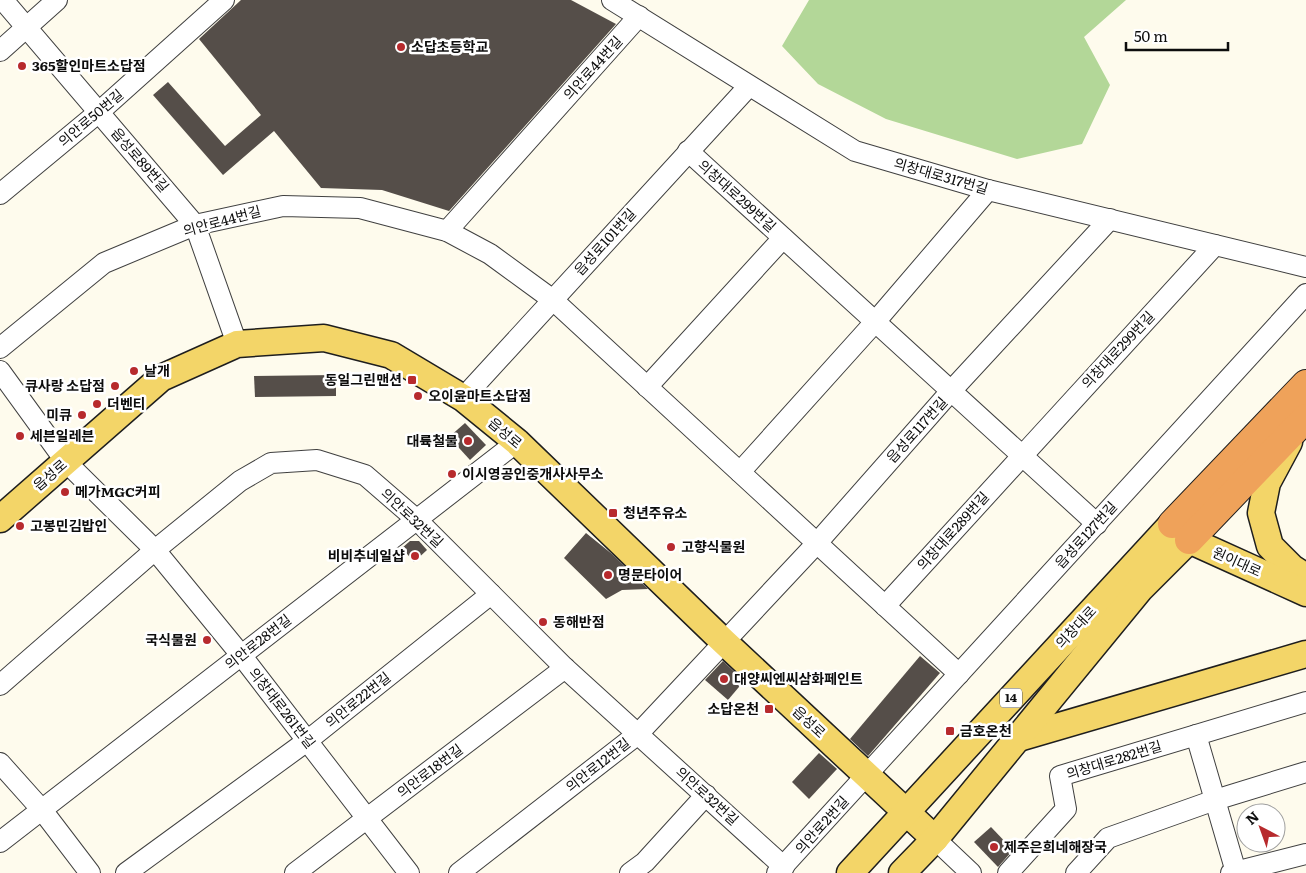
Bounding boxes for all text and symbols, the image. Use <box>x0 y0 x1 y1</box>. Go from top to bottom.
scale bar <box>1126 20 1228 52</box>
text: 50 m <box>1134 24 1168 47</box>
street label: 의안로44번길 <box>558 31 626 104</box>
place label: 소답초등학교 <box>411 36 488 56</box>
marker: 소답초등학교 <box>395 41 407 53</box>
place label: 365할인마트소답점 <box>32 55 146 75</box>
marker: 365할인마트소답점 <box>16 60 28 72</box>
street label: 의안로50번길 <box>53 84 127 150</box>
street label: 읍성로89번길 <box>107 123 174 196</box>
street label: 의창대로317번길 <box>892 152 991 198</box>
street label: 의창대로299번길 <box>694 155 781 236</box>
street label: 의안로44번길 <box>181 200 263 240</box>
street label: 읍성로101번길 <box>569 203 640 279</box>
street label: 의창대로299번길 <box>1076 306 1158 392</box>
place label: 날개 <box>144 360 170 380</box>
marker: 날개 <box>128 365 140 377</box>
place label: 동일그린맨션 <box>325 369 402 389</box>
marker: 동일그린맨션 <box>406 374 418 386</box>
place label: 큐사랑 소답점 <box>25 375 105 395</box>
marker: 큐사랑 소답점 <box>109 380 121 392</box>
place label: 오이윤마트소답점 <box>428 385 531 405</box>
marker: 오이윤마트소답점 <box>412 390 424 402</box>
street label: 읍성로117번길 <box>881 392 951 467</box>
place label: 더벤티 <box>107 393 146 413</box>
marker: 더벤티 <box>91 398 103 410</box>
place label: 미큐 <box>46 404 72 424</box>
marker: 미큐 <box>76 409 88 421</box>
street label: 읍성로 <box>484 412 527 452</box>
place label: 세븐일레븐 <box>30 425 95 445</box>
marker: 세븐일레븐 <box>14 430 26 442</box>
place label: 대륙철물 <box>406 430 458 450</box>
marker: 대륙철물 <box>462 435 474 447</box>
street label: 읍성로 <box>28 454 71 494</box>
place label: 이시영공인중개사사무소 <box>462 463 604 483</box>
marker: 이시영공인중개사사무소 <box>446 468 458 480</box>
place label: 메가MGC커피 <box>75 481 161 501</box>
street label: 의안로32번길 <box>377 483 448 551</box>
marker: 메가MGC커피 <box>59 486 71 498</box>
street label: 의창대로289번길 <box>912 487 993 574</box>
street label: 읍성로127번길 <box>1050 496 1121 572</box>
place label: 청년주유소 <box>623 502 688 522</box>
marker: 청년주유소 <box>607 507 619 519</box>
place label: 고봉민김밥인 <box>30 515 107 535</box>
marker: 고봉민김밥인 <box>14 520 26 532</box>
place label: 고향식물원 <box>681 536 745 556</box>
marker: 고향식물원 <box>665 541 677 553</box>
street label: 원이대로 <box>1210 541 1265 581</box>
place label: 비비추네일샵 <box>328 545 405 565</box>
marker: 비비추네일샵 <box>409 550 421 562</box>
place label: 명문타이어 <box>618 564 682 584</box>
marker: 명문타이어 <box>602 569 614 581</box>
street label: 의창대로 <box>1050 601 1100 652</box>
street label: 의안로28번길 <box>220 609 295 673</box>
place label: 동해반점 <box>553 611 605 631</box>
marker: 동해반점 <box>537 616 549 628</box>
place label: 국식물원 <box>145 629 197 649</box>
marker: 국식물원 <box>201 634 213 646</box>
street label: 의창대로261번길 <box>245 663 321 752</box>
street label: 의안로22번길 <box>321 667 394 732</box>
place label: 대양씨엔씨삼화페인트 <box>734 668 863 688</box>
marker: 대양씨엔씨삼화페인트 <box>718 673 730 685</box>
road number: 14 <box>1000 688 1022 708</box>
place label: 소답온천 <box>707 698 759 718</box>
street label: 읍성로 <box>789 701 831 742</box>
marker: 소답온천 <box>763 703 775 715</box>
place label: 금호온천 <box>960 720 1012 740</box>
marker: 금호온천 <box>944 725 956 737</box>
street label: 의안로12번길 <box>561 733 634 796</box>
street label: 의창대로282번길 <box>1063 735 1164 783</box>
street label: 의안로18번길 <box>392 739 466 802</box>
street label: 의안로32번길 <box>672 762 744 829</box>
street label: 의안로2번길 <box>790 791 853 858</box>
north arrow <box>1236 803 1286 853</box>
text: N <box>1241 806 1263 829</box>
place label: 제주은희네해장국 <box>1004 836 1107 856</box>
marker: 제주은희네해장국 <box>988 841 1000 853</box>

